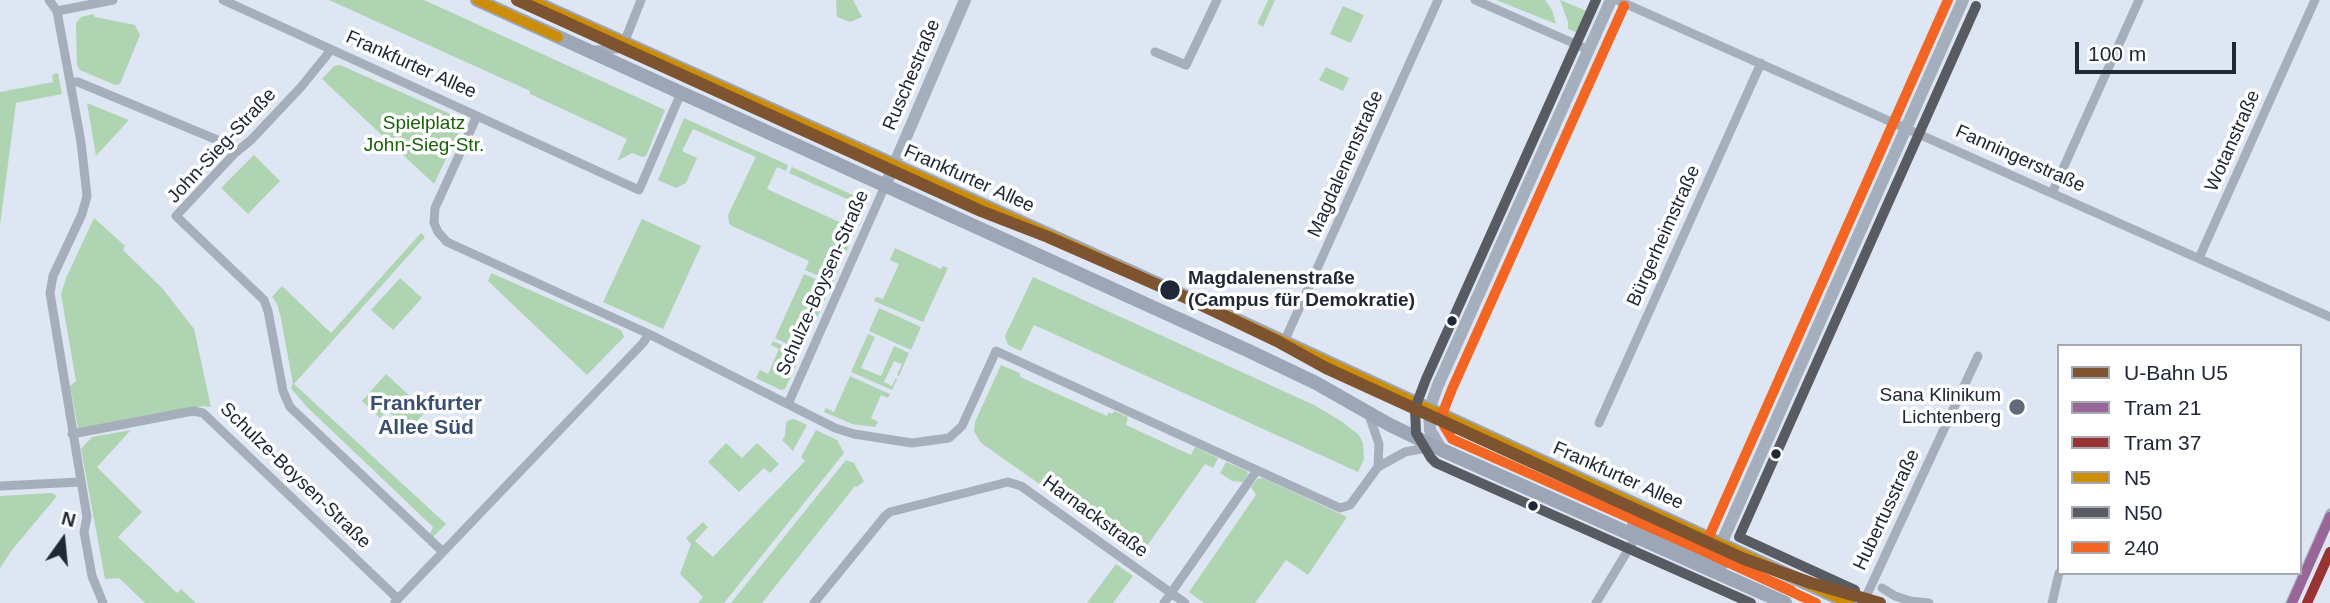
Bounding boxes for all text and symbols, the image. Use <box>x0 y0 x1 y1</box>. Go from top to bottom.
street label: Ruschestraße <box>878 16 946 134</box>
street label: Frankfurter Allee <box>342 26 480 104</box>
scale bar <box>2078 28 2239 72</box>
text: 100 m <box>2088 42 2146 65</box>
street label: John-Sieg-Straße <box>163 84 281 208</box>
street label: Magdalenenstraße <box>1303 87 1389 241</box>
street label: Wotanstraße <box>2201 87 2265 195</box>
park label: Spielplatz John-Sieg-Str. <box>364 113 484 157</box>
street label: Fanningerstraße <box>1952 120 2088 198</box>
street label: Frankfurter Allee <box>900 140 1038 218</box>
street label: Bürgerheimstraße <box>1623 162 1705 310</box>
street label: Schulze-Boysen-Straße <box>772 187 874 379</box>
place label: Magdalenenstraße (Campus für Demokratie) <box>1188 268 1415 312</box>
marker: Magdalenenstraße (Campus für Demokratie) <box>1158 278 1182 302</box>
unlabelled marker <box>1445 314 1459 328</box>
legend <box>2057 344 2302 575</box>
text: U-Bahn U5 <box>2124 361 2228 384</box>
place label: Sana Klinikum Lichtenberg <box>1880 385 2001 429</box>
district label: Frankfurter Allee Süd <box>370 391 482 441</box>
text: Tram 21 <box>2124 396 2201 419</box>
marker: Sana Klinikum Lichtenberg <box>2007 397 2027 417</box>
street label: Schulze-Boysen-Straße <box>215 398 375 554</box>
text: Tram 37 <box>2124 431 2201 454</box>
street label: Frankfurter Allee <box>1549 437 1687 515</box>
street label: Hubertusstraße <box>1849 446 1925 574</box>
unlabelled marker <box>1769 447 1783 461</box>
text: N5 <box>2124 466 2151 489</box>
street label: Harnackstraße <box>1038 471 1152 563</box>
unlabelled marker <box>1526 499 1540 513</box>
text: N50 <box>2124 501 2163 524</box>
north arrow <box>28 505 98 575</box>
text: N <box>59 507 78 531</box>
text: 240 <box>2124 536 2159 559</box>

